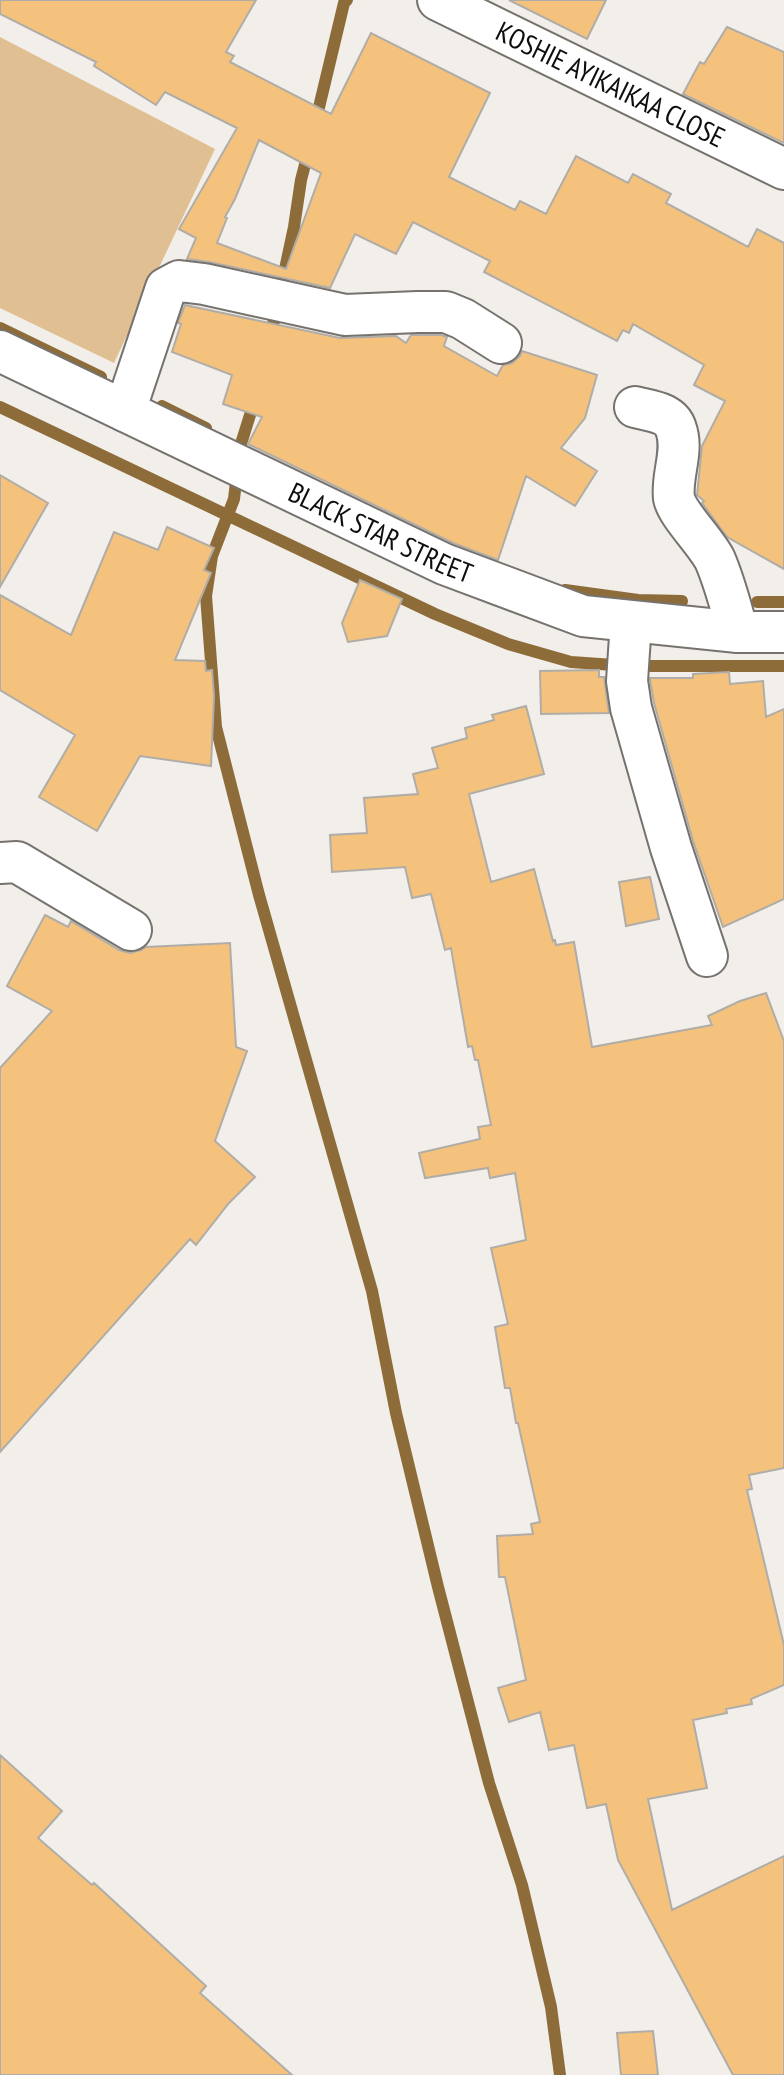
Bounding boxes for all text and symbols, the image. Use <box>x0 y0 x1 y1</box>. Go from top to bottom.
street label: KOSHIE AYIKAIKAA CLOSE <box>490 12 731 155</box>
street label: BLACK STAR STREET <box>283 473 479 591</box>

